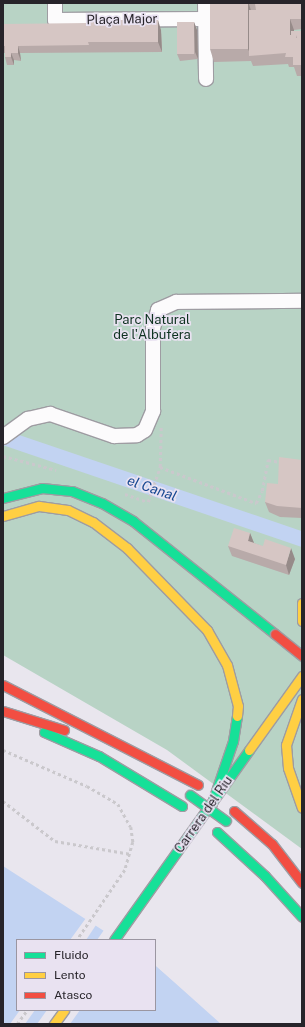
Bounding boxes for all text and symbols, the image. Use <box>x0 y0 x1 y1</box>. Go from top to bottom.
street label: Plaça Major <box>86 12 158 28</box>
park label: Parc Natural de l'Albufera <box>113 313 191 344</box>
water label: el Canal <box>125 472 179 504</box>
street label: Carrera del Riu <box>172 774 236 856</box>
legend <box>16 939 156 1011</box>
text: Fluido <box>54 948 89 962</box>
text: Lento <box>54 968 85 982</box>
text: Atasco <box>54 988 92 1002</box>

